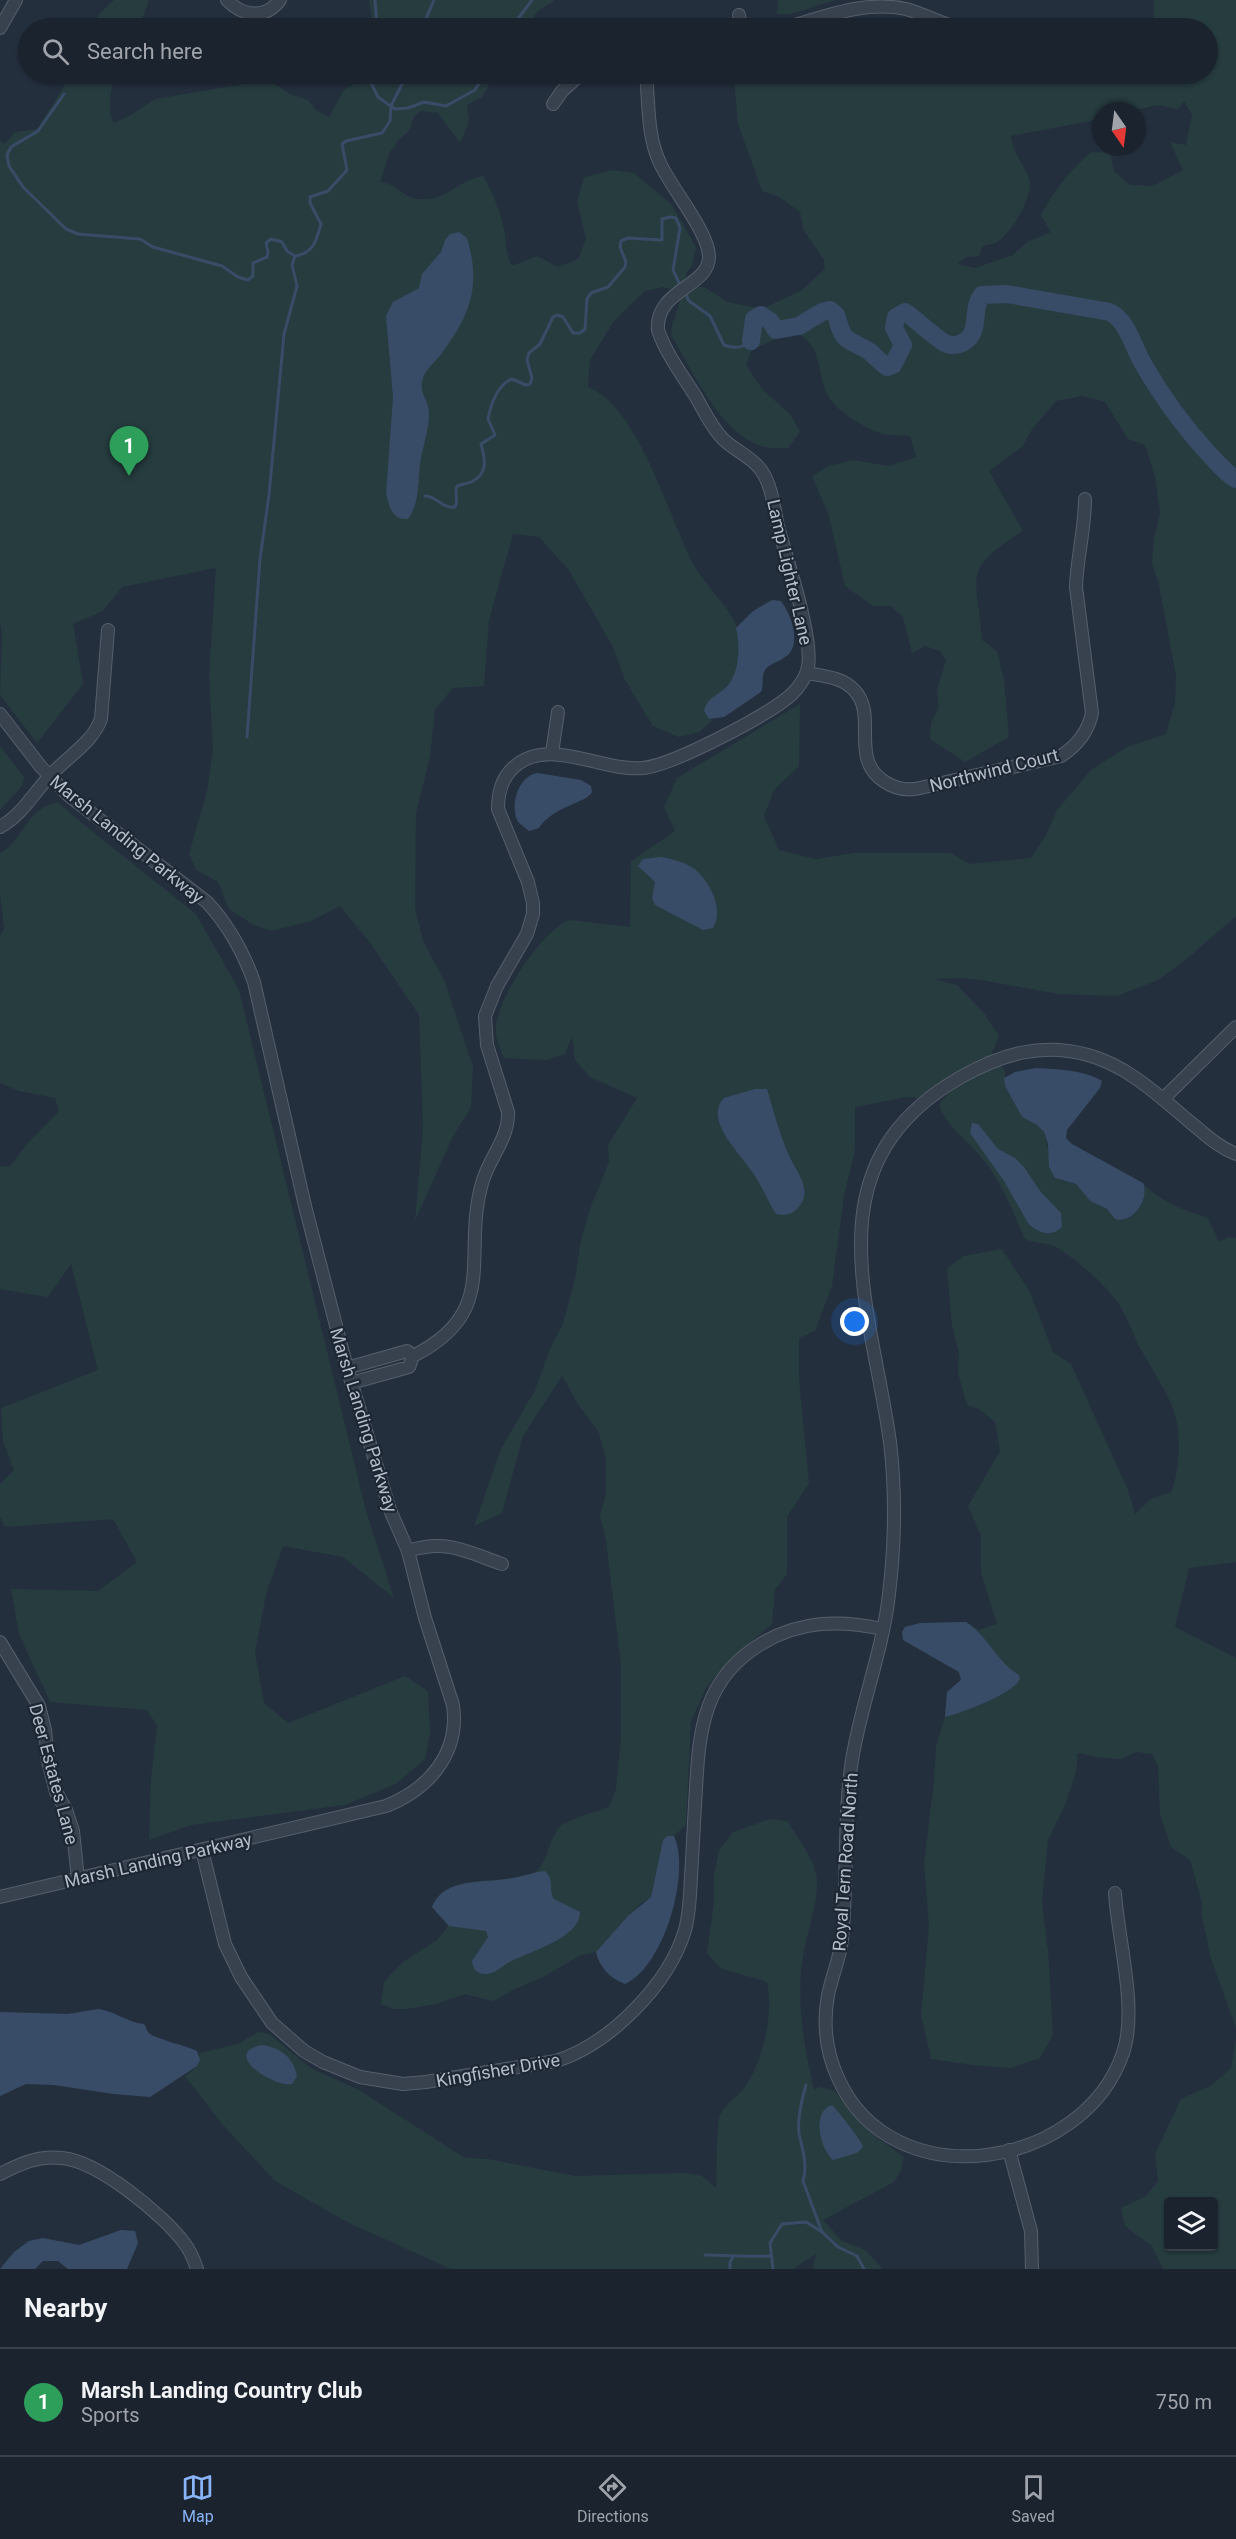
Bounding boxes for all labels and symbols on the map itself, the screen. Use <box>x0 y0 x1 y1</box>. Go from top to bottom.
north arrow <box>1092 102 1146 156</box>
pin: 1 <box>110 426 148 476</box>
street label: Lamp Lighter Lane <box>763 497 817 647</box>
street label: Northwind Court <box>927 744 1061 796</box>
street label: Marsh Landing Parkway <box>46 771 208 908</box>
your location <box>840 1307 869 1336</box>
street label: Marsh Landing Parkway <box>326 1325 402 1515</box>
street label: Deer Estates Lane <box>25 1701 83 1847</box>
street label: Royal Tern Road North <box>828 1772 862 1952</box>
street label: Marsh Landing Parkway <box>62 1828 254 1892</box>
street label: Kingfisher Drive <box>434 2049 562 2091</box>

